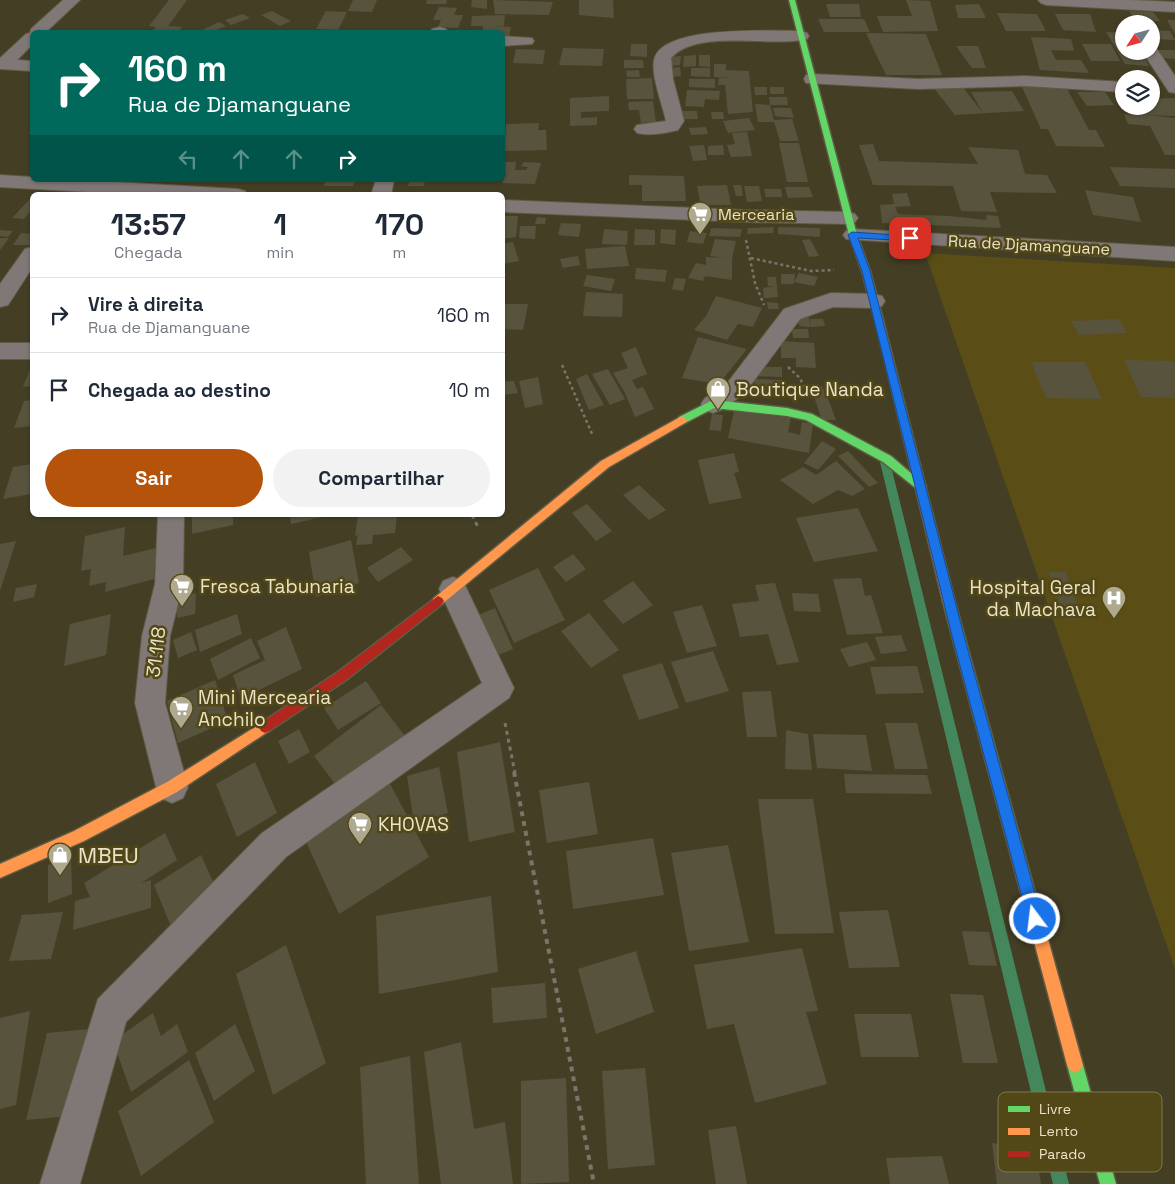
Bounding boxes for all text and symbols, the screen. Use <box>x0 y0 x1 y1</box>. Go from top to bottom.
north arrow <box>1115 15 1160 60</box>
map controls <box>1115 15 1160 115</box>
text: 160 m <box>128 47 227 91</box>
icon: right <box>45 50 110 115</box>
button: layers <box>1115 70 1160 115</box>
text: Rua de Djamanguane <box>128 90 351 118</box>
icon: left <box>174 145 202 173</box>
icon: ahead <box>227 145 255 173</box>
icon: ahead <box>280 145 308 173</box>
icon: right <box>333 145 361 173</box>
supermarket icon: Mercearia <box>687 201 713 235</box>
place label: Mercearia <box>718 204 794 225</box>
text: 13:57 <box>111 205 186 244</box>
text: 1 <box>273 205 287 244</box>
text: 170 <box>375 205 424 244</box>
pin <box>889 217 931 259</box>
icon: arrive <box>896 224 924 252</box>
street label: Rua de Djamanguane <box>947 230 1111 260</box>
text: Chegada <box>114 242 182 263</box>
text: min <box>267 242 294 263</box>
text: m <box>393 242 406 263</box>
text: Vire à direita <box>88 292 204 317</box>
icon: right <box>45 301 73 329</box>
text: 160 m <box>437 303 490 328</box>
text: Rua de Djamanguane <box>88 317 250 338</box>
icon: arrive <box>45 376 73 404</box>
shop icon: Boutique Nanda <box>705 376 731 410</box>
place label: Boutique Nanda <box>736 377 884 402</box>
text: Chegada ao destino <box>88 378 271 403</box>
text: 10 m <box>449 378 490 403</box>
button: Sair <box>45 449 263 507</box>
button: Compartilhar <box>273 449 490 507</box>
supermarket icon: Fresca Tabunaria <box>169 573 195 607</box>
place label: Fresca Tabunaria <box>200 574 355 599</box>
place label: Hospital Geral da Machava <box>970 575 1096 622</box>
hospital icon: Hospital Geral da Machava <box>1101 585 1127 619</box>
street label: 31.118 <box>140 625 172 679</box>
place label: Mini Mercearia Anchilo <box>198 685 331 732</box>
supermarket icon: Mini Mercearia Anchilo <box>168 695 194 729</box>
supermarket icon: KHOVAS <box>347 811 373 845</box>
place label: KHOVAS <box>378 812 449 837</box>
place label: MBEU <box>78 841 139 869</box>
shop icon: MBEU <box>47 842 73 876</box>
position arrow <box>1008 892 1060 944</box>
legend <box>998 1092 1162 1172</box>
text: Livre <box>1039 1100 1071 1118</box>
text: Lento <box>1039 1122 1078 1140</box>
text: Parado <box>1039 1145 1086 1163</box>

